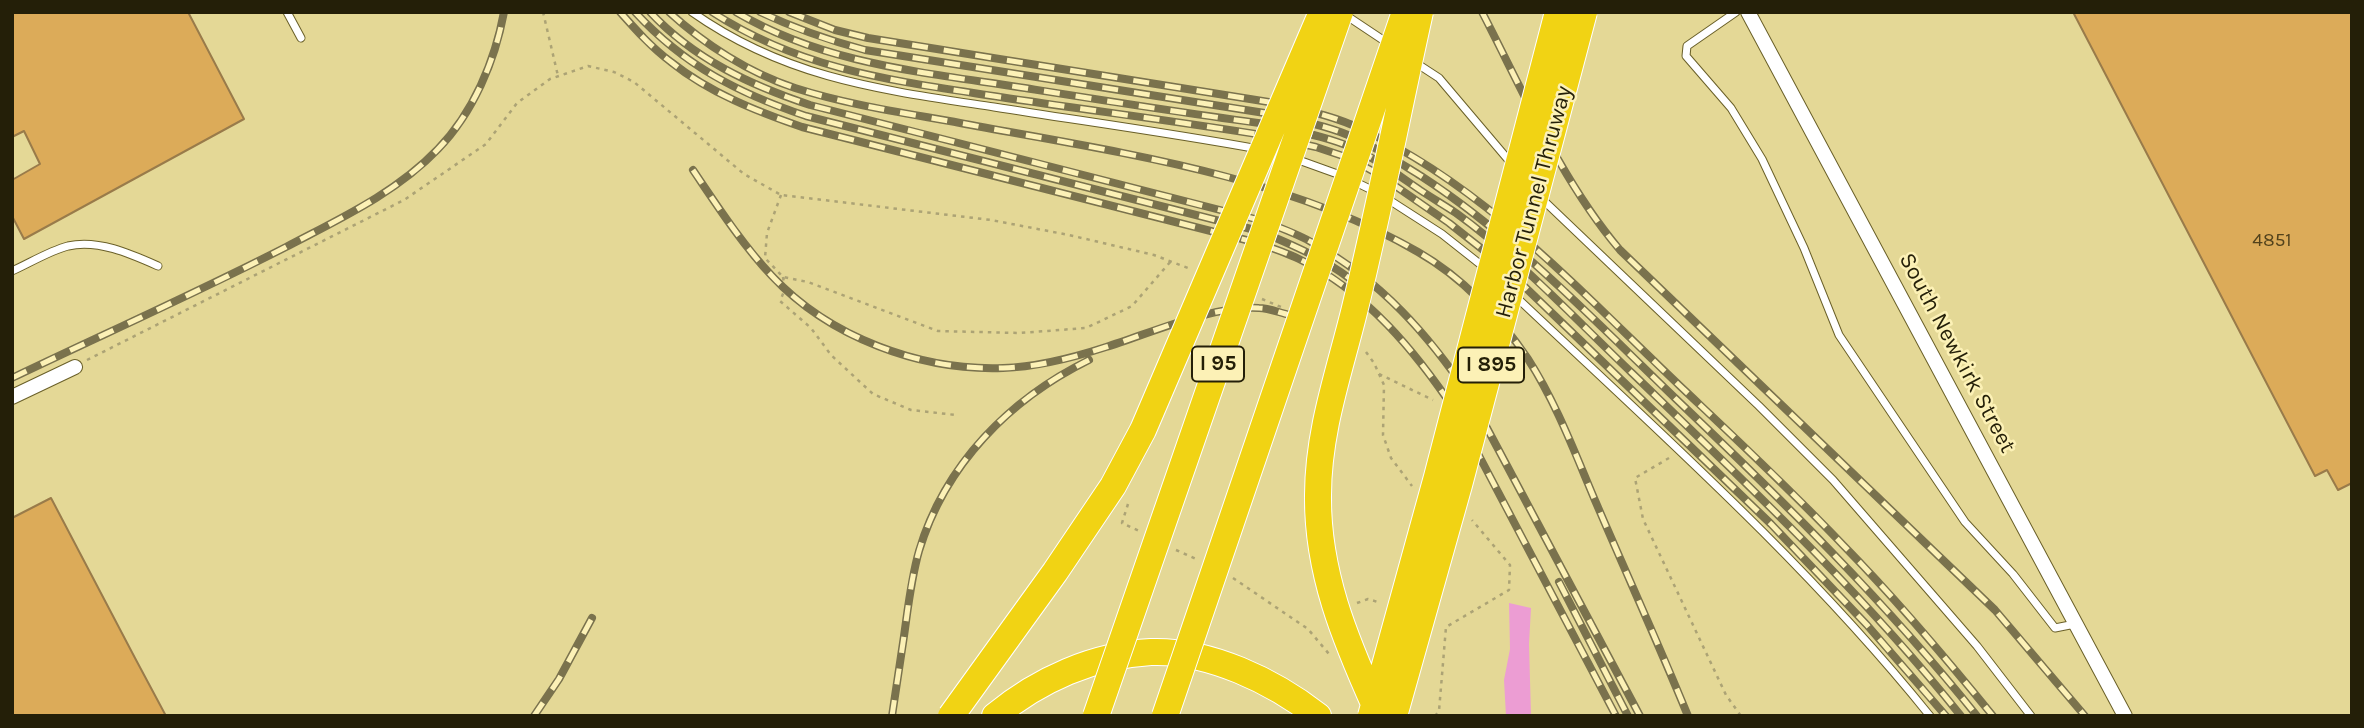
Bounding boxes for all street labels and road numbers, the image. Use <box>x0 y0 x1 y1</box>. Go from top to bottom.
street label: Harbor Tunnel Thruway <box>1490 83 1578 321</box>
street label: South Newkirk Street <box>1893 248 2021 458</box>
road number: I 95 <box>1192 346 1244 382</box>
road number: I 895 <box>1458 348 1524 382</box>

